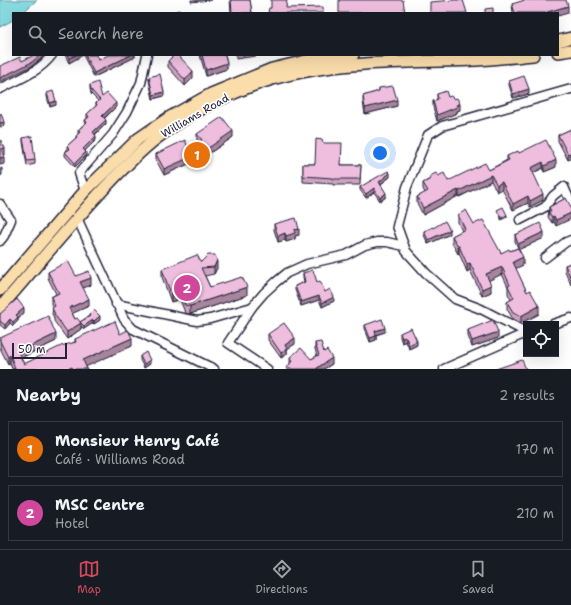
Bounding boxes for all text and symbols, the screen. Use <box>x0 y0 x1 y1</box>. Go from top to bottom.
search box <box>12 12 559 56</box>
icon: search <box>26 23 48 45</box>
text: Search here <box>58 24 144 44</box>
street label: Williams Road <box>158 90 232 142</box>
pin: 1 <box>184 140 210 170</box>
your location <box>370 143 390 163</box>
pin: 2 <box>174 273 200 303</box>
map controls <box>523 321 559 357</box>
button: locate <box>523 321 559 357</box>
scale bar <box>12 341 67 360</box>
text: 50 m <box>18 342 46 357</box>
text: Nearby <box>16 384 81 406</box>
text: 2 results <box>499 387 555 404</box>
text: Monsieur Henry Café <box>55 431 219 451</box>
text: 1 <box>27 441 33 458</box>
text: 170 m <box>516 441 554 458</box>
text: Café · Williams Road <box>55 451 185 468</box>
text: MSC Centre <box>55 495 145 515</box>
text: 2 <box>25 505 35 522</box>
text: 210 m <box>516 505 554 522</box>
text: Hotel <box>55 515 89 532</box>
tab: Map <box>77 558 101 597</box>
tab: Directions <box>255 558 308 597</box>
tab: Saved <box>462 558 494 597</box>

